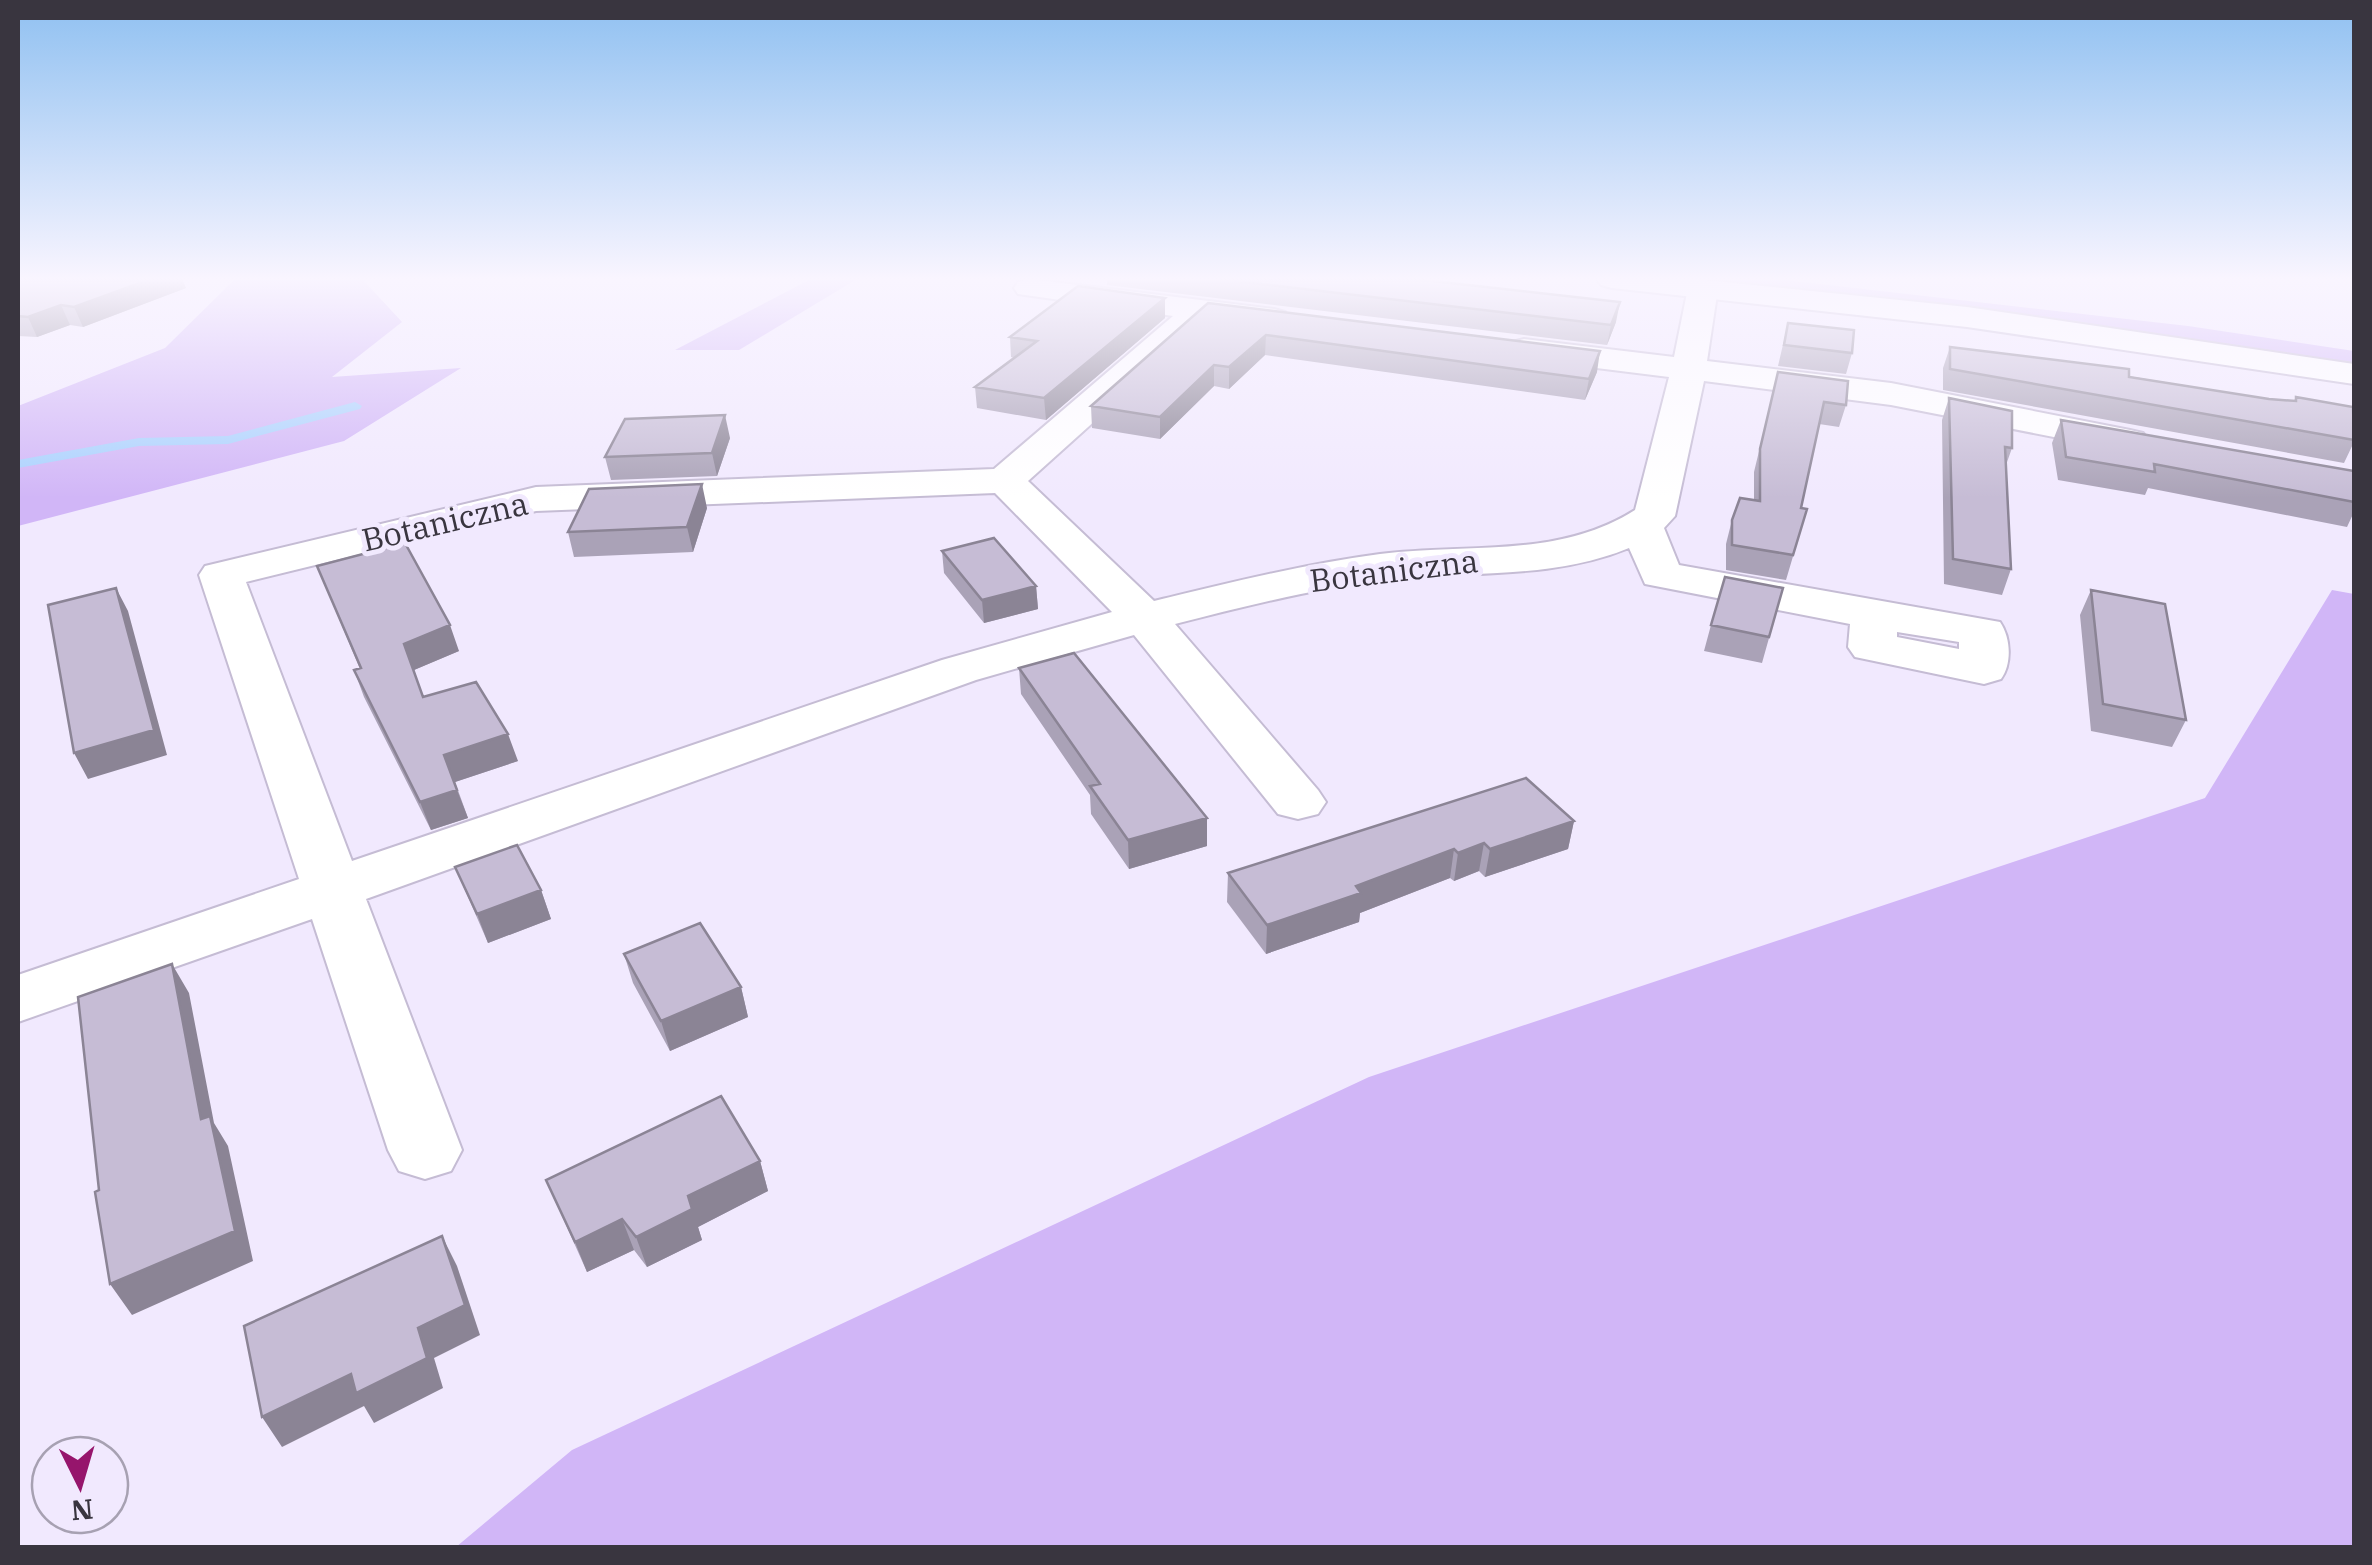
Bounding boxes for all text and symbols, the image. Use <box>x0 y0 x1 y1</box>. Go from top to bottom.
street label: Botaniczna <box>357 482 532 561</box>
street label: Botaniczna <box>1307 539 1481 601</box>
north arrow <box>30 1435 130 1535</box>
text: N <box>70 1491 95 1530</box>

